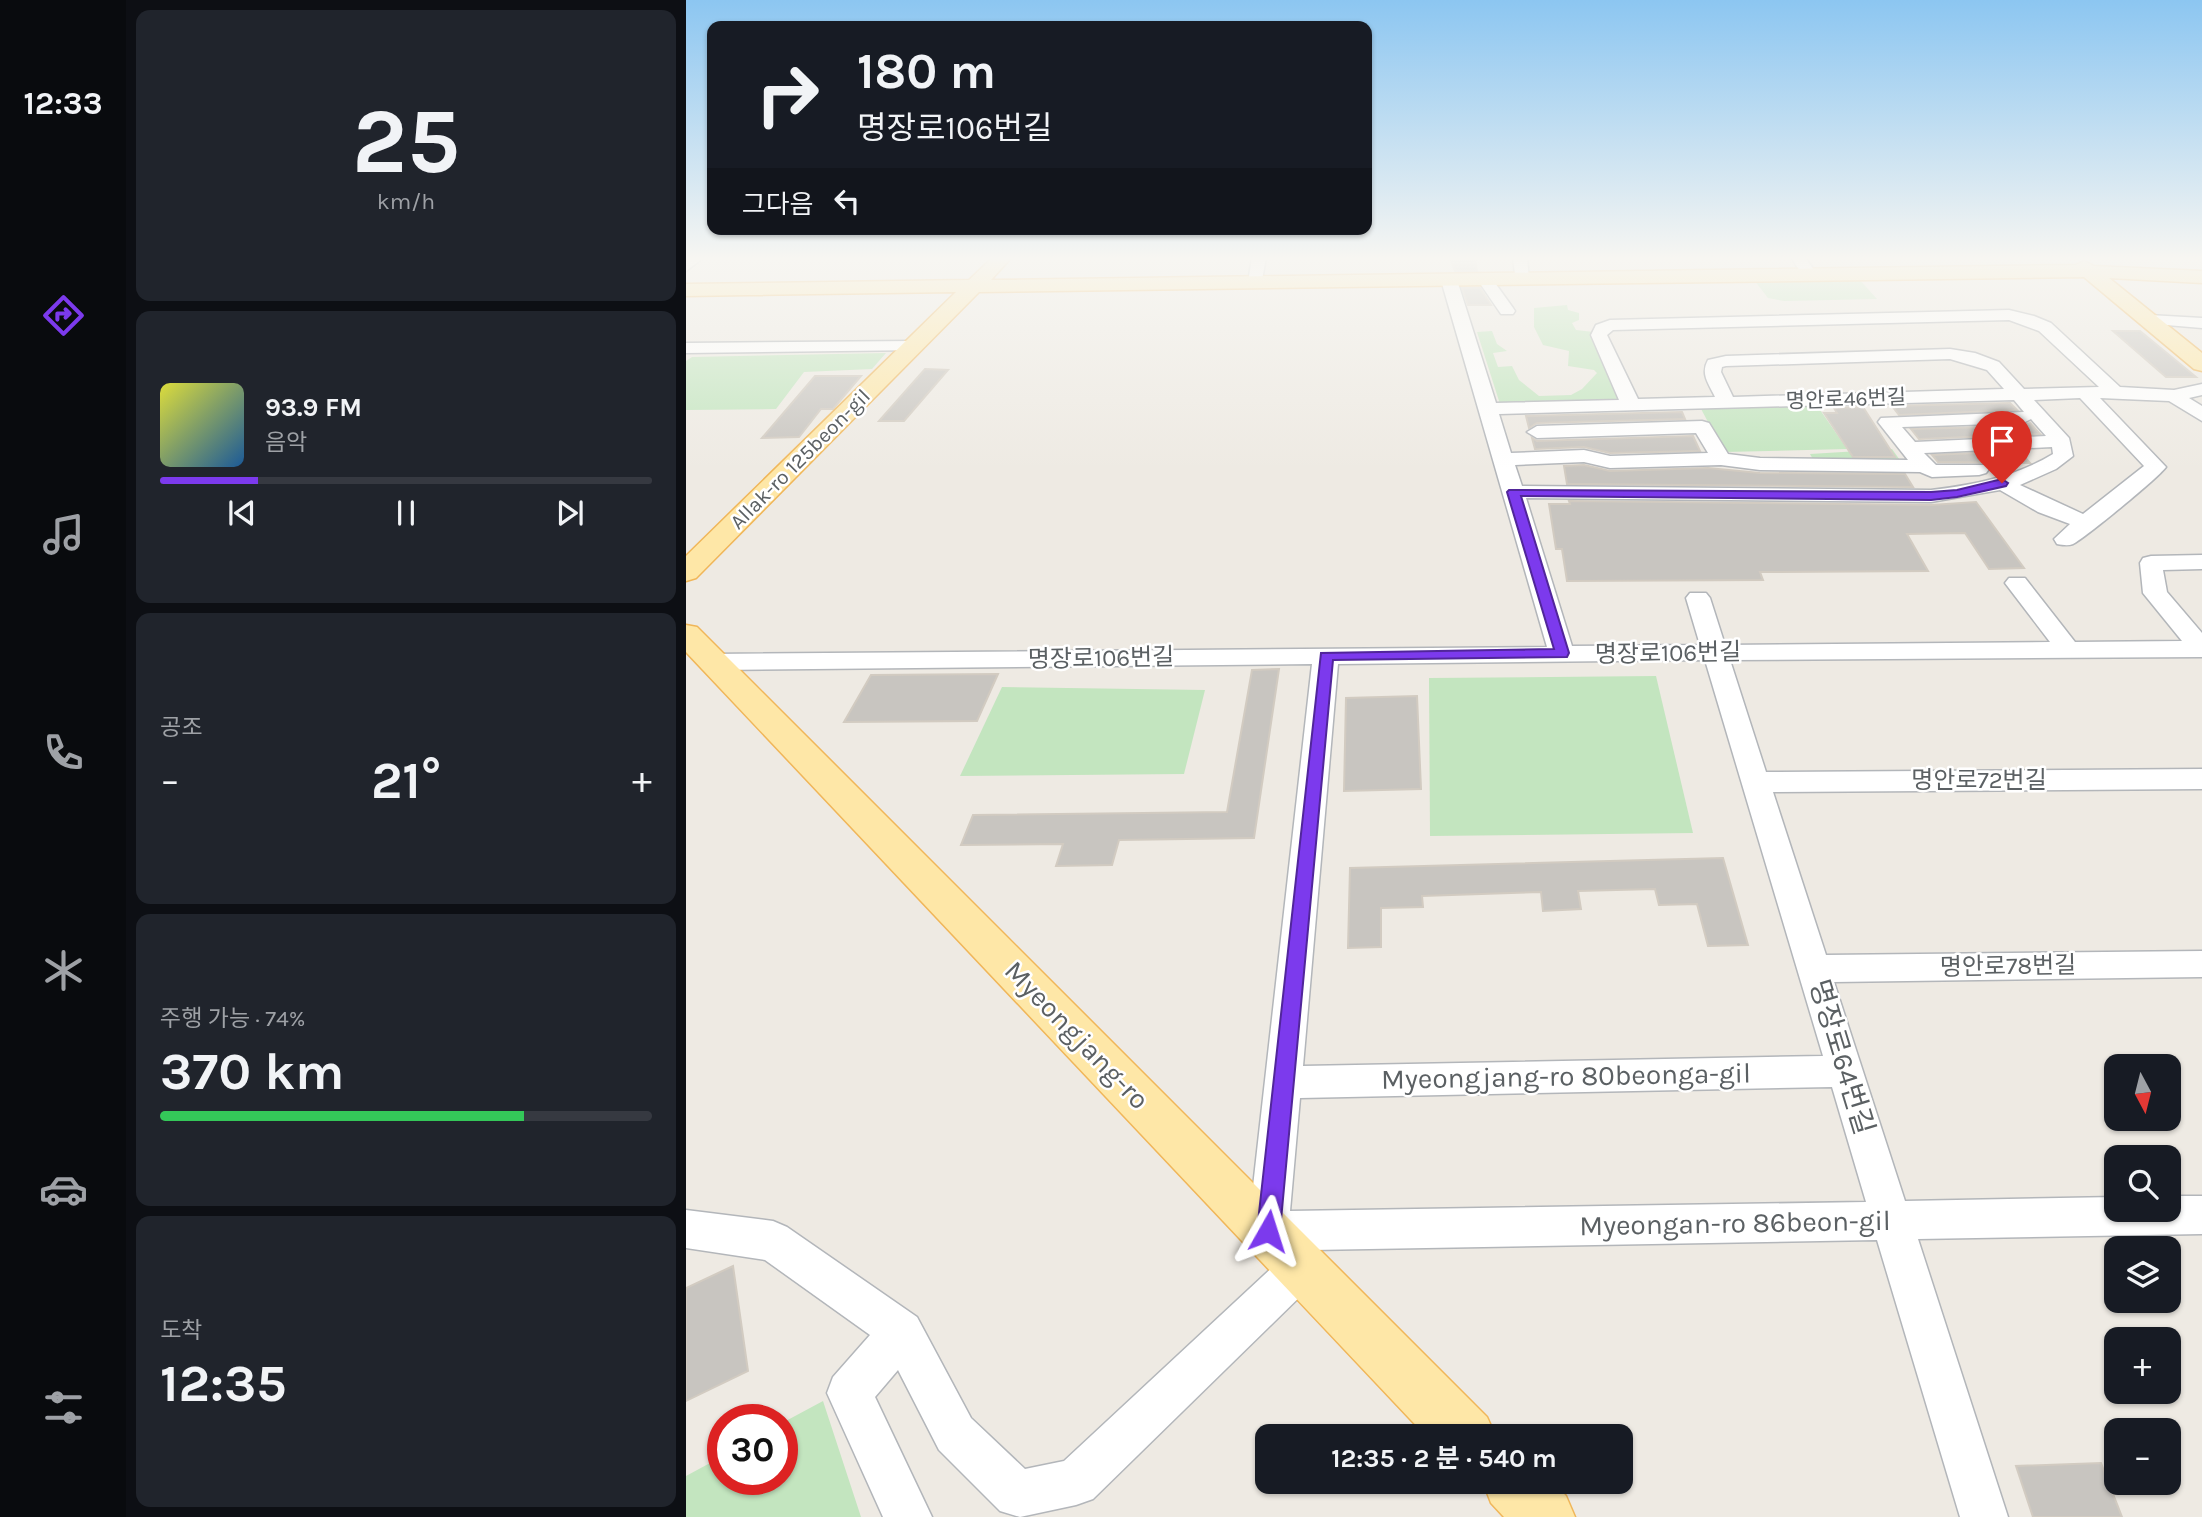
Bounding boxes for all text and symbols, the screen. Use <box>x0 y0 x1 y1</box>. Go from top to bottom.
text: 180 m <box>857 43 996 100</box>
icon: right <box>742 49 833 140</box>
text: 12:33 <box>23 85 103 122</box>
text: 25 <box>352 89 460 195</box>
text: 명장로106번길 <box>857 110 1052 147</box>
icon: left <box>828 182 866 220</box>
text: km/h <box>377 188 435 215</box>
text: 그다음 <box>742 189 814 220</box>
icon: directions <box>39 291 88 340</box>
street label: Allak-ro 125beon-gil <box>725 384 875 534</box>
street label: 명안로46번길 <box>1785 385 1907 413</box>
text: 93.9 FM <box>265 392 362 423</box>
pin <box>1972 411 2032 483</box>
icon: arrive <box>1983 422 2021 460</box>
text: 음악 <box>265 429 307 456</box>
icon: previous <box>223 494 261 532</box>
icon: pause <box>387 494 425 532</box>
icon: next <box>551 494 589 532</box>
icon: music <box>39 510 88 559</box>
street label: 명장로106번길 <box>1595 638 1741 668</box>
street label: 명장로106번길 <box>1028 643 1174 673</box>
text: 공조 <box>160 714 202 741</box>
icon: phone <box>39 728 88 777</box>
text: 21° <box>371 750 441 811</box>
text: − <box>160 758 180 803</box>
text: + <box>632 758 652 803</box>
street label: 명안로72번길 <box>1911 766 2047 794</box>
icon: climate <box>39 946 88 995</box>
street label: 명안로78번길 <box>1940 951 2076 981</box>
street label: Myeongjang-ro <box>998 954 1156 1116</box>
street label: 명장로64번길 <box>1803 975 1881 1139</box>
text: 주행 가능 · 74% <box>160 1005 305 1032</box>
text: 370 km <box>160 1041 344 1102</box>
north arrow <box>2104 1054 2180 1130</box>
map controls <box>2104 1054 2181 1495</box>
street label: Myeongjang-ro 80beonga-gil <box>1381 1056 1751 1096</box>
button: search <box>2104 1145 2181 1222</box>
icon: car <box>39 1165 88 1214</box>
position arrow <box>1231 1194 1305 1268</box>
street label: Myeongan-ro 86beon-gil <box>1579 1204 1891 1242</box>
button: layers <box>2104 1236 2181 1313</box>
text: 도착 <box>160 1317 202 1344</box>
button: + <box>2104 1327 2181 1404</box>
text: 12:35 <box>160 1353 287 1414</box>
icon: filters <box>39 1383 88 1432</box>
speed limit sign: 30 <box>707 1404 798 1495</box>
button: − <box>2104 1418 2181 1495</box>
text: 12:35 · 2 분 · 540 m <box>1331 1443 1557 1474</box>

